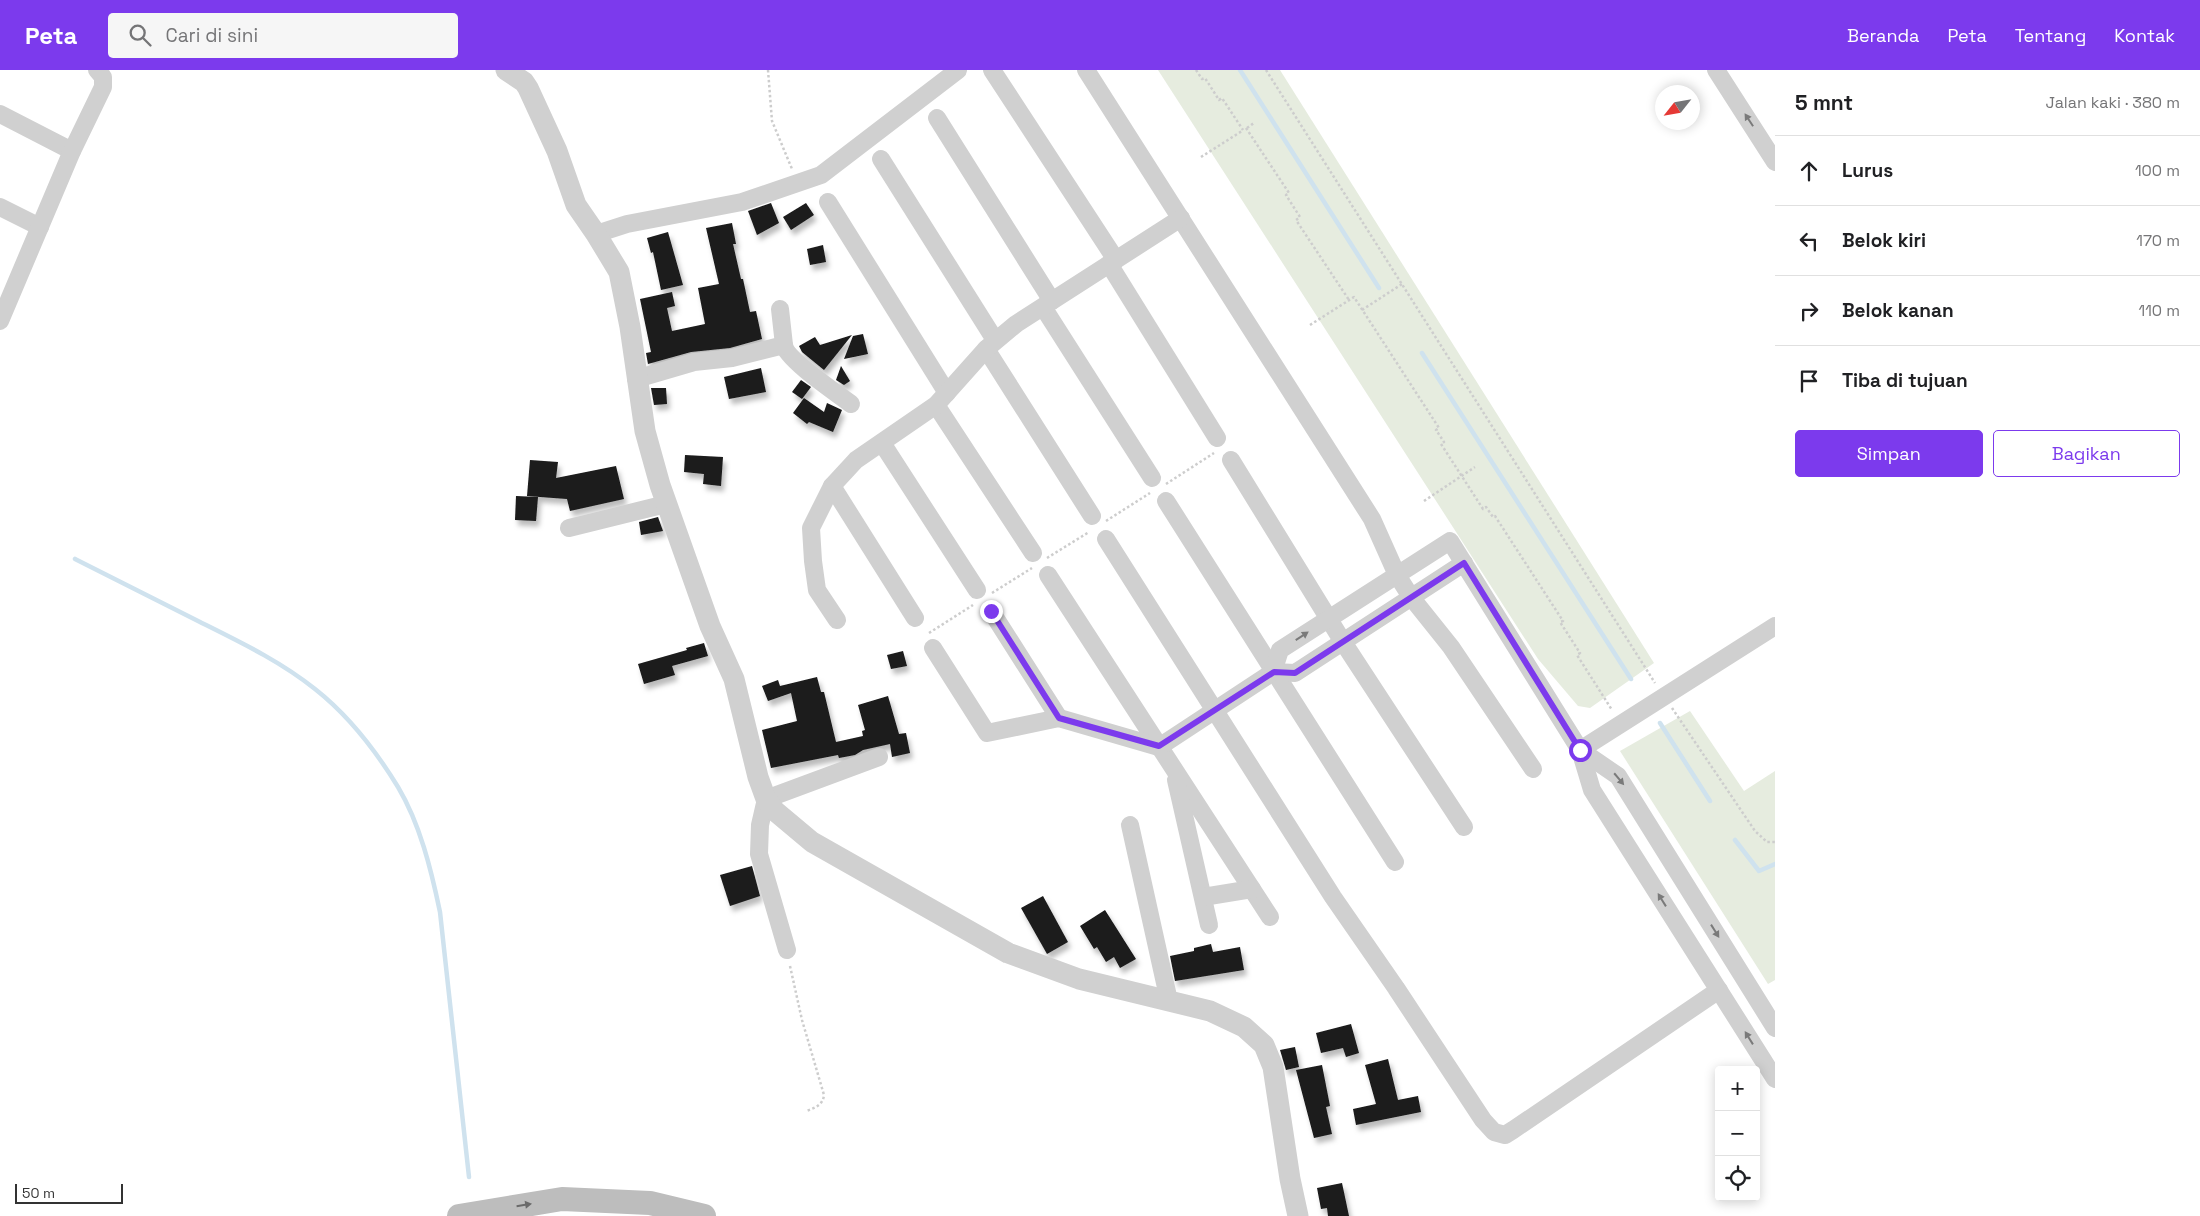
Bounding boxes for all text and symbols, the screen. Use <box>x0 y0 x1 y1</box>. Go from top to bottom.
search box <box>108 13 458 58</box>
text: Peta <box>25 20 78 51</box>
icon: search <box>126 21 154 49</box>
text: Cari di sini <box>166 23 258 48</box>
text: Beranda <box>1847 24 1919 47</box>
text: Peta <box>1947 24 1987 47</box>
text: Tentang <box>2015 24 2086 47</box>
text: Kontak <box>2114 24 2175 47</box>
north arrow <box>1655 85 1700 130</box>
text: 5 mnt <box>1795 89 1853 116</box>
text: Jalan kaki · 380 m <box>2046 92 2180 113</box>
one-way arrow <box>1744 114 1753 127</box>
icon: ahead <box>1795 157 1823 185</box>
text: Lurus <box>1842 158 1893 183</box>
text: 100 m <box>2135 160 2180 181</box>
icon: left <box>1795 227 1823 255</box>
text: Belok kiri <box>1842 228 1926 253</box>
text: 170 m <box>2136 230 2180 251</box>
icon: right <box>1795 297 1823 325</box>
text: Belok kanan <box>1842 298 1954 323</box>
text: 110 m <box>2138 300 2180 321</box>
icon: arrive <box>1795 367 1823 395</box>
text: Tiba di tujuan <box>1842 368 1968 393</box>
button: Simpan <box>1795 430 1983 477</box>
button: Bagikan <box>1993 430 2180 477</box>
route end <box>980 600 1003 623</box>
one-way arrow <box>1295 631 1309 641</box>
route start <box>1569 739 1592 762</box>
one-way arrow <box>1613 773 1624 786</box>
one-way arrow <box>1657 894 1666 907</box>
one-way arrow <box>1710 925 1719 938</box>
one-way arrow <box>1744 1031 1754 1044</box>
map controls <box>1715 1066 1760 1201</box>
button: + <box>1715 1066 1760 1111</box>
button: − <box>1715 1111 1760 1156</box>
button: locate <box>1715 1156 1760 1201</box>
scale bar <box>15 1181 122 1204</box>
text: 50 m <box>22 1184 55 1202</box>
one-way arrow <box>517 1201 533 1209</box>

